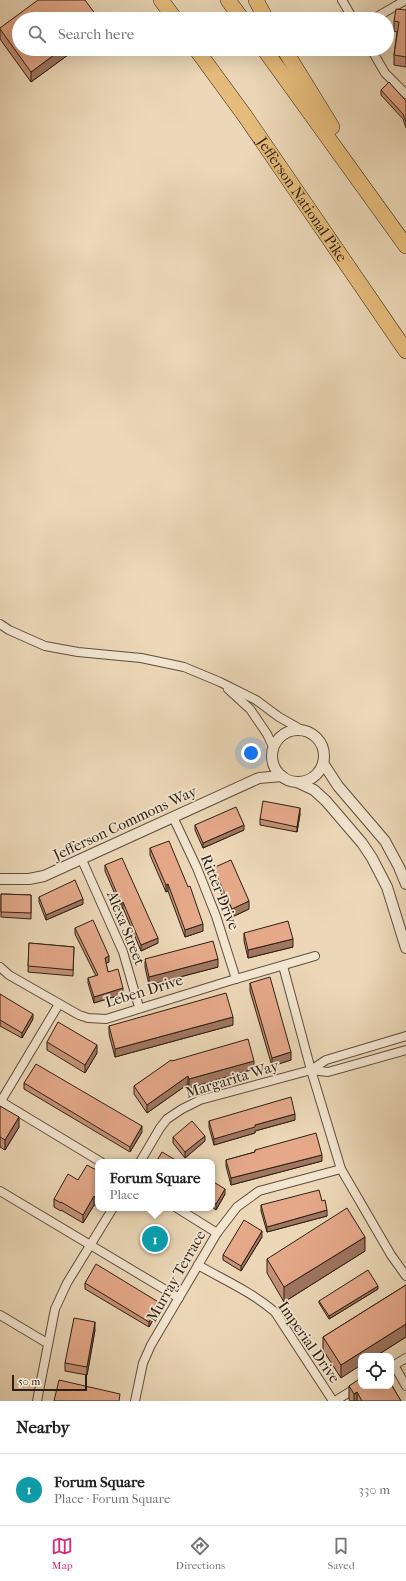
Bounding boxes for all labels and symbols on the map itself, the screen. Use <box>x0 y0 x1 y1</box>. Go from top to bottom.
street label: Jefferson National Pike <box>253 133 351 266</box>
your location <box>241 743 261 763</box>
street label: Jefferson Commons Way <box>49 781 201 865</box>
street label: Ritter Drive <box>197 852 243 933</box>
street label: Alexa Street <box>103 887 149 968</box>
street label: Leben Drive <box>103 970 186 1011</box>
street label: Margarita Way <box>183 1056 282 1102</box>
pin: 1 <box>142 1224 168 1254</box>
street label: Murray Terrace <box>143 1227 210 1325</box>
street label: Imperial Drive <box>274 1298 344 1387</box>
scale bar <box>12 1373 87 1392</box>

